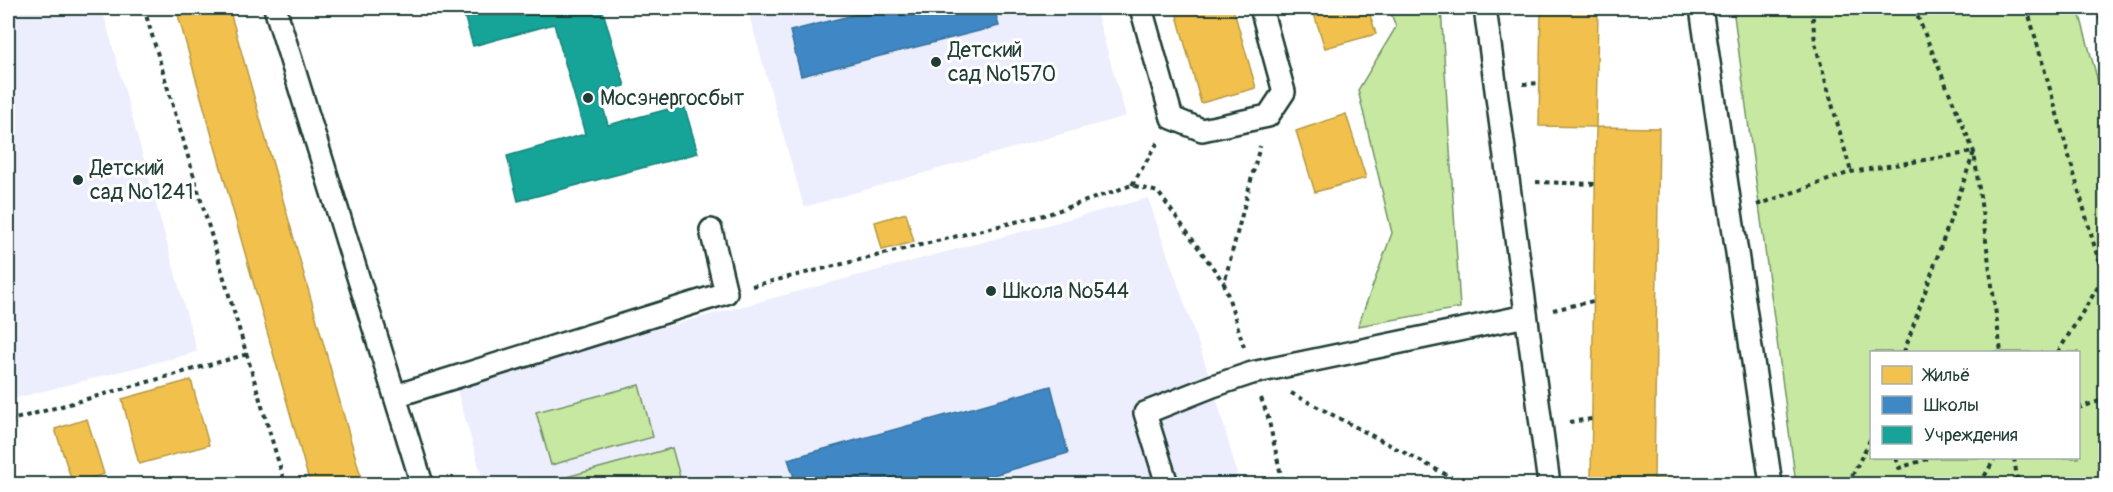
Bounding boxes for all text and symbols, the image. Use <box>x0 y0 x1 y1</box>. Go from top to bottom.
place label: Детский сад №1570 <box>947 37 1056 88</box>
marker: Детский сад №1570 <box>929 55 943 69</box>
place label: Мосэнергосбыт <box>600 85 745 112</box>
marker: Мосэнергосбыт <box>581 91 595 105</box>
place label: Детский сад №1241 <box>89 155 193 206</box>
marker: Детский сад №1241 <box>71 173 85 187</box>
place label: Школа №544 <box>1003 278 1129 305</box>
marker: Школа №544 <box>984 284 998 298</box>
legend <box>1870 351 2080 459</box>
text: Жильё <box>1921 364 1970 387</box>
text: Школы <box>1924 394 1979 417</box>
text: Учреждения <box>1924 424 2018 447</box>

